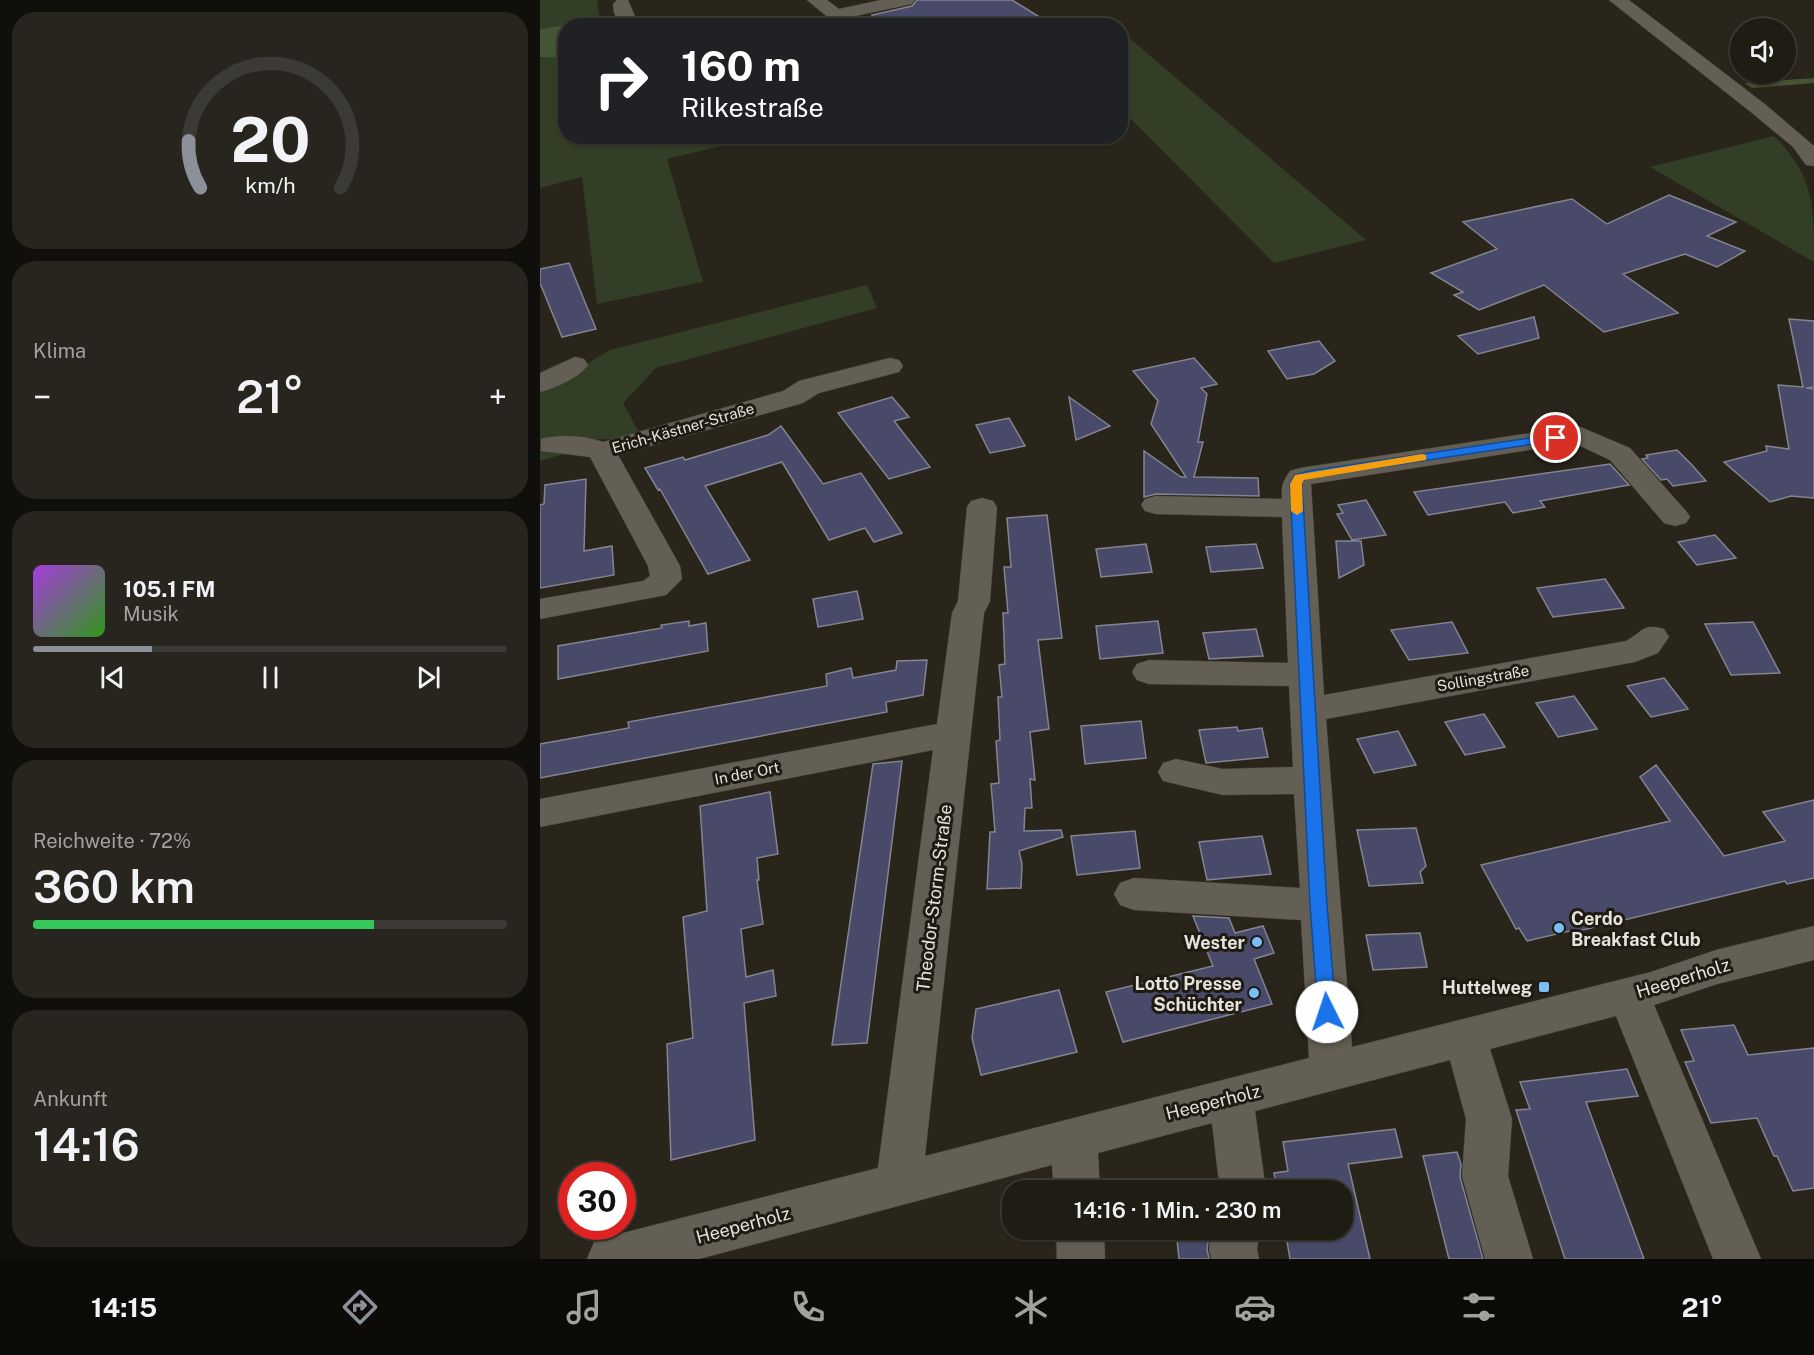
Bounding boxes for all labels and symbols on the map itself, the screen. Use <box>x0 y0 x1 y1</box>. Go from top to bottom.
street label: Erich-Kästner-Straße <box>610 400 756 456</box>
pin <box>1530 412 1581 463</box>
street label: Sollingstraße <box>1436 662 1530 694</box>
street label: In der Ort <box>713 758 781 788</box>
street label: Theodor-Storm-Straße <box>912 803 956 993</box>
place label: Cerdo Breakfast Club <box>1571 908 1701 950</box>
marker: Cerdo Breakfast Club <box>1552 921 1566 935</box>
place label: Wester <box>1184 932 1246 953</box>
marker: Wester <box>1250 935 1264 949</box>
street label: Heeperholz <box>1634 954 1732 1002</box>
place label: Lotto Presse Schüchter <box>1134 973 1243 1015</box>
place label: Huttelweg <box>1442 977 1532 998</box>
position arrow <box>1295 980 1359 1044</box>
marker: Huttelweg <box>1537 980 1551 994</box>
marker: Lotto Presse Schüchter <box>1247 986 1261 1000</box>
street label: Heeperholz <box>1163 1080 1263 1124</box>
speed limit sign: 30 <box>558 1162 636 1240</box>
street label: Heeperholz <box>694 1202 792 1248</box>

